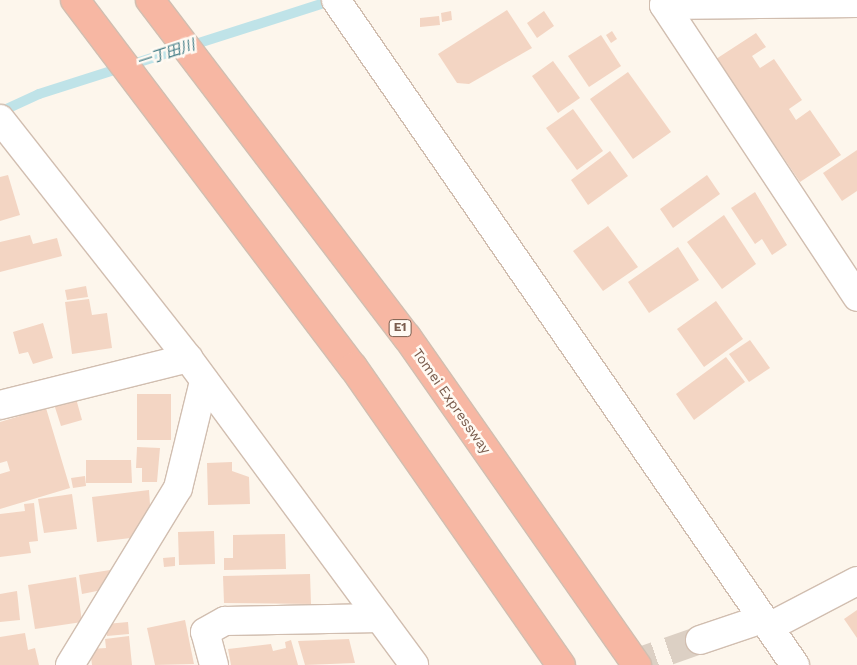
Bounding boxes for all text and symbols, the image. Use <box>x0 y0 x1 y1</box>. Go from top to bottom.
water label: 一丁田川 <box>135 36 197 72</box>
road number: E1 <box>388 318 412 338</box>
street label: Tomei Expressway <box>409 345 495 457</box>

